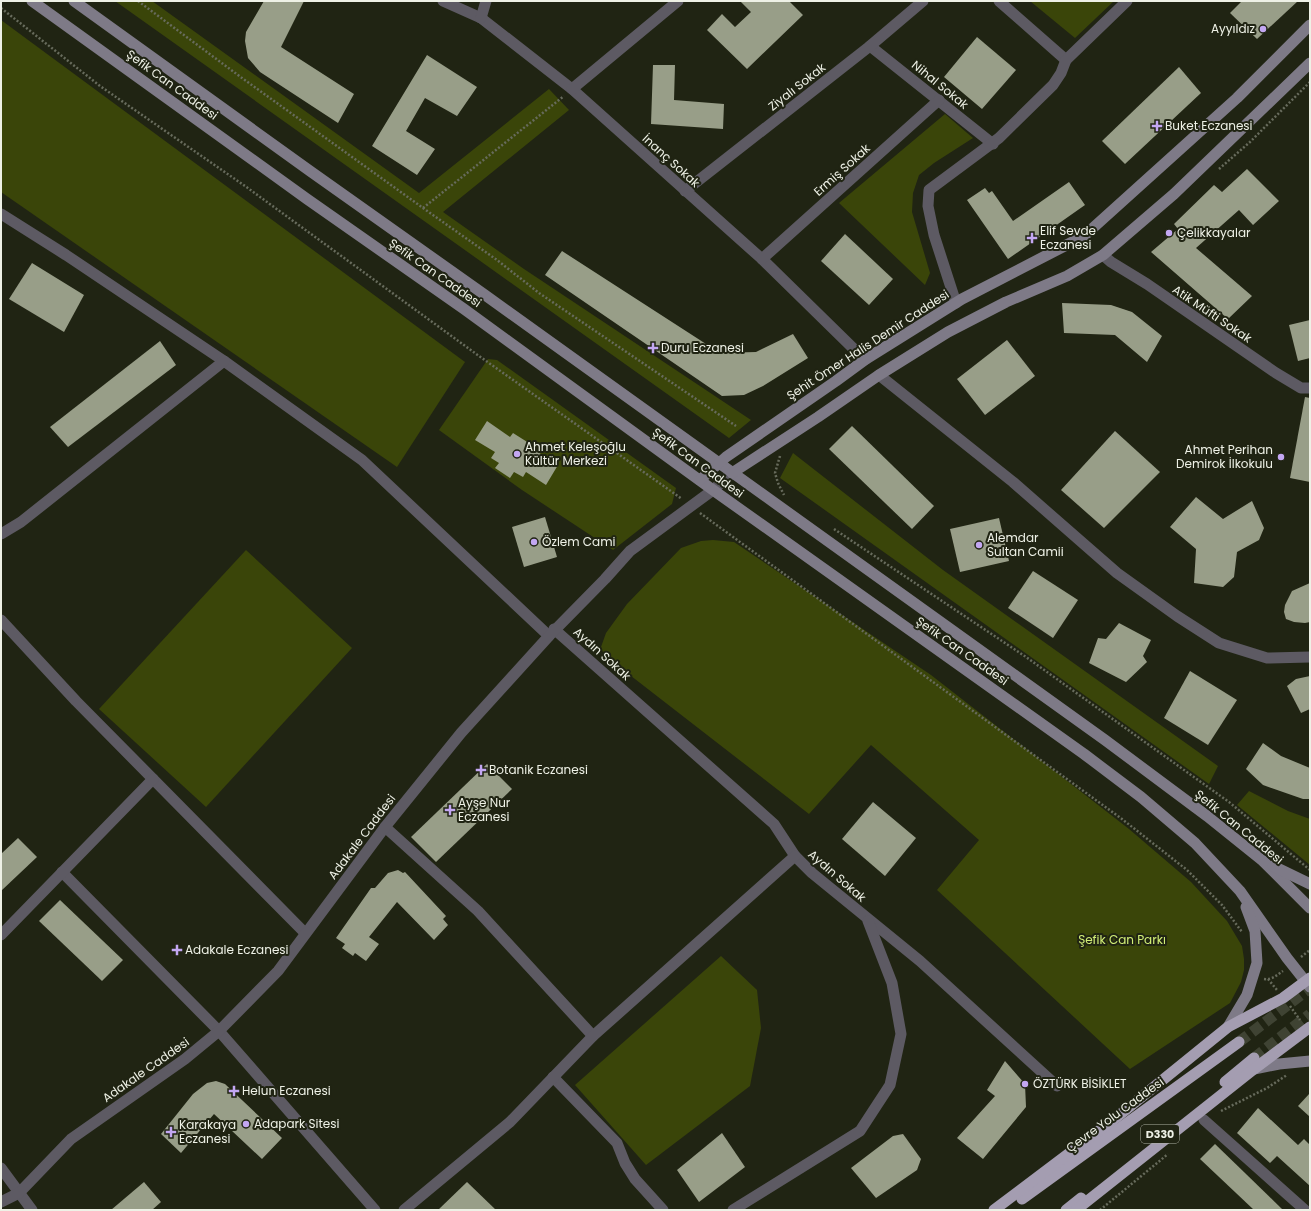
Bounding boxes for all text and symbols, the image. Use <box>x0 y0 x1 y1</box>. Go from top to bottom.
place label: Ayyıldız <box>1211 20 1255 37</box>
marker: Ayyıldız <box>1258 24 1268 34</box>
street label: Şefik Can Caddesi <box>123 46 222 124</box>
street label: Nihal Sokak <box>908 56 973 113</box>
street label: Ziyalı Sokak <box>764 58 830 114</box>
place label: Buket Eczanesi <box>1165 117 1253 134</box>
marker: Buket Eczanesi <box>1152 121 1162 131</box>
street label: İnanç Sokak <box>639 130 704 192</box>
street label: Ermiş Sokak <box>810 139 874 200</box>
place label: Elif Sevde Eczanesi <box>1040 222 1096 253</box>
place label: Çelikkayalar <box>1177 224 1251 241</box>
marker: Çelikkayalar <box>1164 228 1174 238</box>
marker: Elif Sevde Eczanesi <box>1027 233 1037 243</box>
street label: Şefik Can Caddesi <box>386 234 485 311</box>
street label: Atik Müfti Sokak <box>1169 281 1256 347</box>
street label: Şehit Ömer Halis Demir Caddesi <box>783 286 952 404</box>
place label: Duru Eczanesi <box>661 339 744 356</box>
marker: Duru Eczanesi <box>648 343 658 353</box>
street label: Şefik Can Caddesi <box>649 424 748 502</box>
place label: Ahmet Keleşoğlu Kültür Merkezi <box>525 438 626 469</box>
place label: Ahmet Perihan Demirok İlkokulu <box>1176 441 1273 472</box>
marker: Ahmet Keleşoğlu Kültür Merkezi <box>512 449 522 459</box>
marker: Ahmet Perihan Demirok İlkokulu <box>1276 452 1286 462</box>
place label: Alemdar Sultan Camii <box>987 529 1064 560</box>
place label: Özlem Cami <box>542 533 616 550</box>
marker: Özlem Cami <box>529 537 539 547</box>
marker: Alemdar Sultan Camii <box>974 540 984 550</box>
street label: Şefik Can Caddesi <box>913 612 1012 689</box>
street label: Aydın Sokak <box>570 623 635 685</box>
place label: Botanik Eczanesi <box>489 761 588 778</box>
marker: Botanik Eczanesi <box>476 765 486 775</box>
street label: Şefik Can Caddesi <box>1191 786 1287 868</box>
street label: Adakale Caddesi <box>324 791 399 883</box>
place label: Ayşe Nur Eczanesi <box>458 794 511 825</box>
marker: Ayşe Nur Eczanesi <box>445 805 455 815</box>
street label: Aydın Sokak <box>805 846 871 906</box>
park label: Şefik Can Parkı <box>1078 931 1166 948</box>
place label: Adakale Eczanesi <box>185 941 289 958</box>
marker: Adakale Eczanesi <box>172 945 182 955</box>
street label: Adakale Caddesi <box>99 1033 193 1106</box>
street label: Çevre Yolu Caddesi <box>1062 1073 1167 1156</box>
place label: ÖZTÜRK BİSİKLET <box>1033 1075 1127 1092</box>
marker: ÖZTÜRK BİSİKLET <box>1020 1079 1030 1089</box>
place label: Helun Eczanesi <box>242 1082 331 1099</box>
marker: Helun Eczanesi <box>229 1086 239 1096</box>
place label: Adapark Sitesi <box>254 1115 339 1132</box>
place label: Karakaya Eczanesi <box>179 1116 236 1147</box>
marker: Adapark Sitesi <box>241 1119 251 1129</box>
road number: D330 <box>1141 1125 1179 1143</box>
marker: Karakaya Eczanesi <box>166 1127 176 1137</box>

